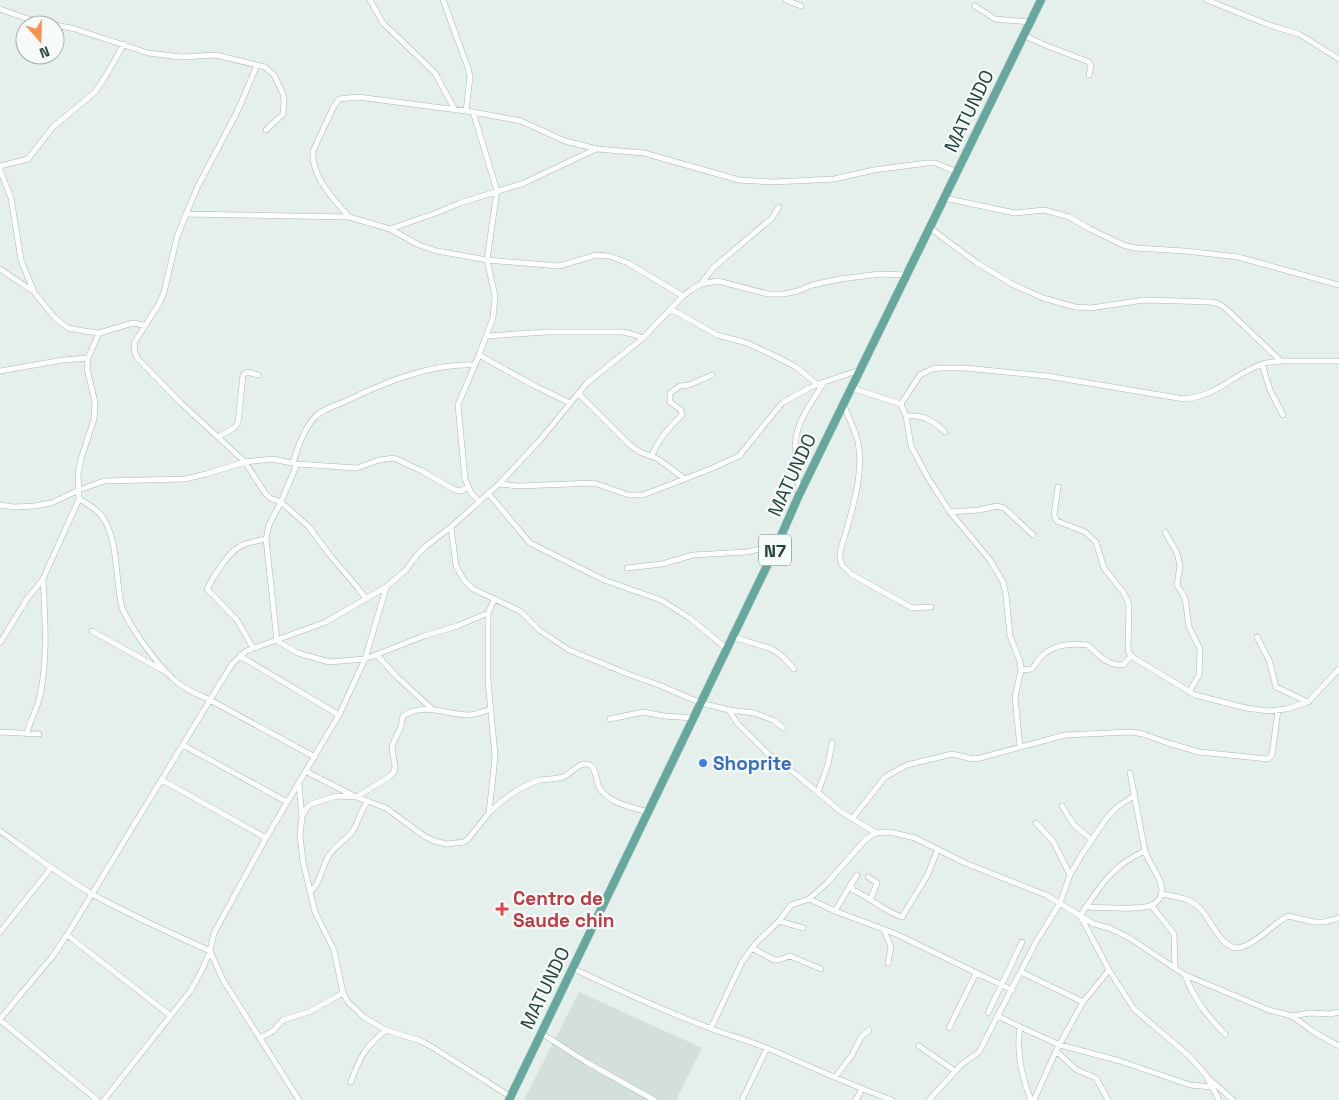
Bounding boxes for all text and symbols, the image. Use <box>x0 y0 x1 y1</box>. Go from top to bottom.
north arrow <box>15 15 65 65</box>
text: N <box>37 42 52 62</box>
street label: MATUNDO <box>938 66 1000 156</box>
street label: MATUNDO <box>762 430 822 520</box>
road number: N7 <box>759 534 791 566</box>
place label: Shoprite <box>713 751 792 776</box>
marker: Shoprite <box>697 757 709 769</box>
place label: Centro de Saude chin <box>513 886 614 933</box>
marker: Centro de Saude chin <box>495 902 509 916</box>
street label: MATUNDO <box>514 943 576 1033</box>

